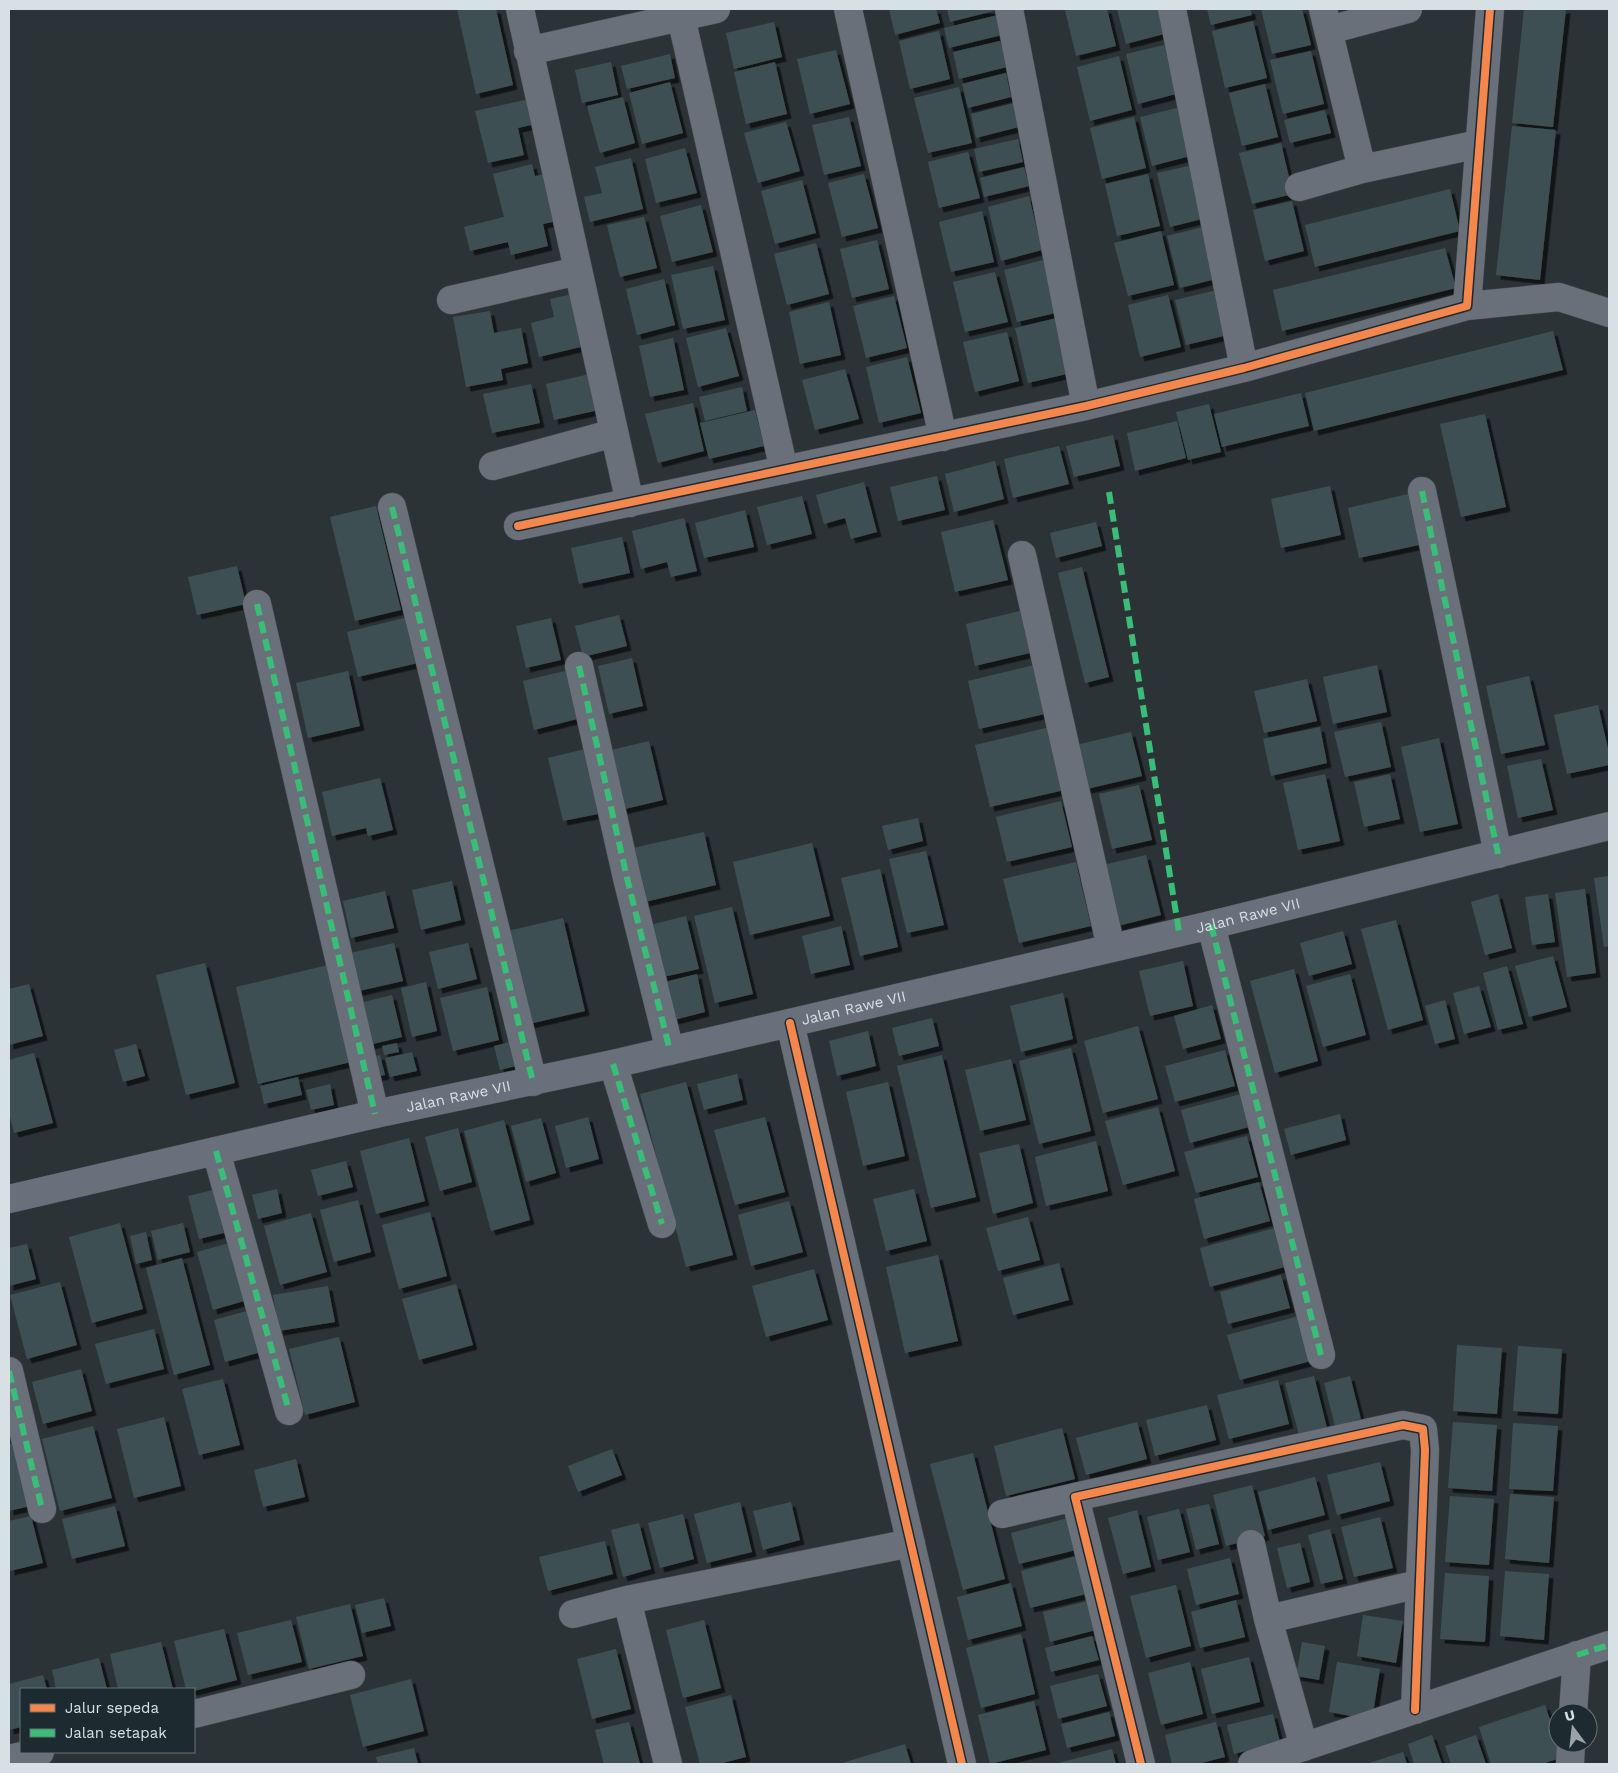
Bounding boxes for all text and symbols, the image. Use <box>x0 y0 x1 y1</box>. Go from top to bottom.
street label: Jalan Rawe VII <box>1194 894 1302 937</box>
street label: Jalan Rawe VII <box>800 987 908 1029</box>
street label: Jalan Rawe VII <box>404 1077 513 1116</box>
legend <box>20 1688 195 1753</box>
text: Jalur sepeda <box>65 1699 159 1717</box>
north arrow <box>1548 1703 1598 1753</box>
text: U <box>1563 1706 1577 1724</box>
text: Jalan setapak <box>65 1724 167 1742</box>

